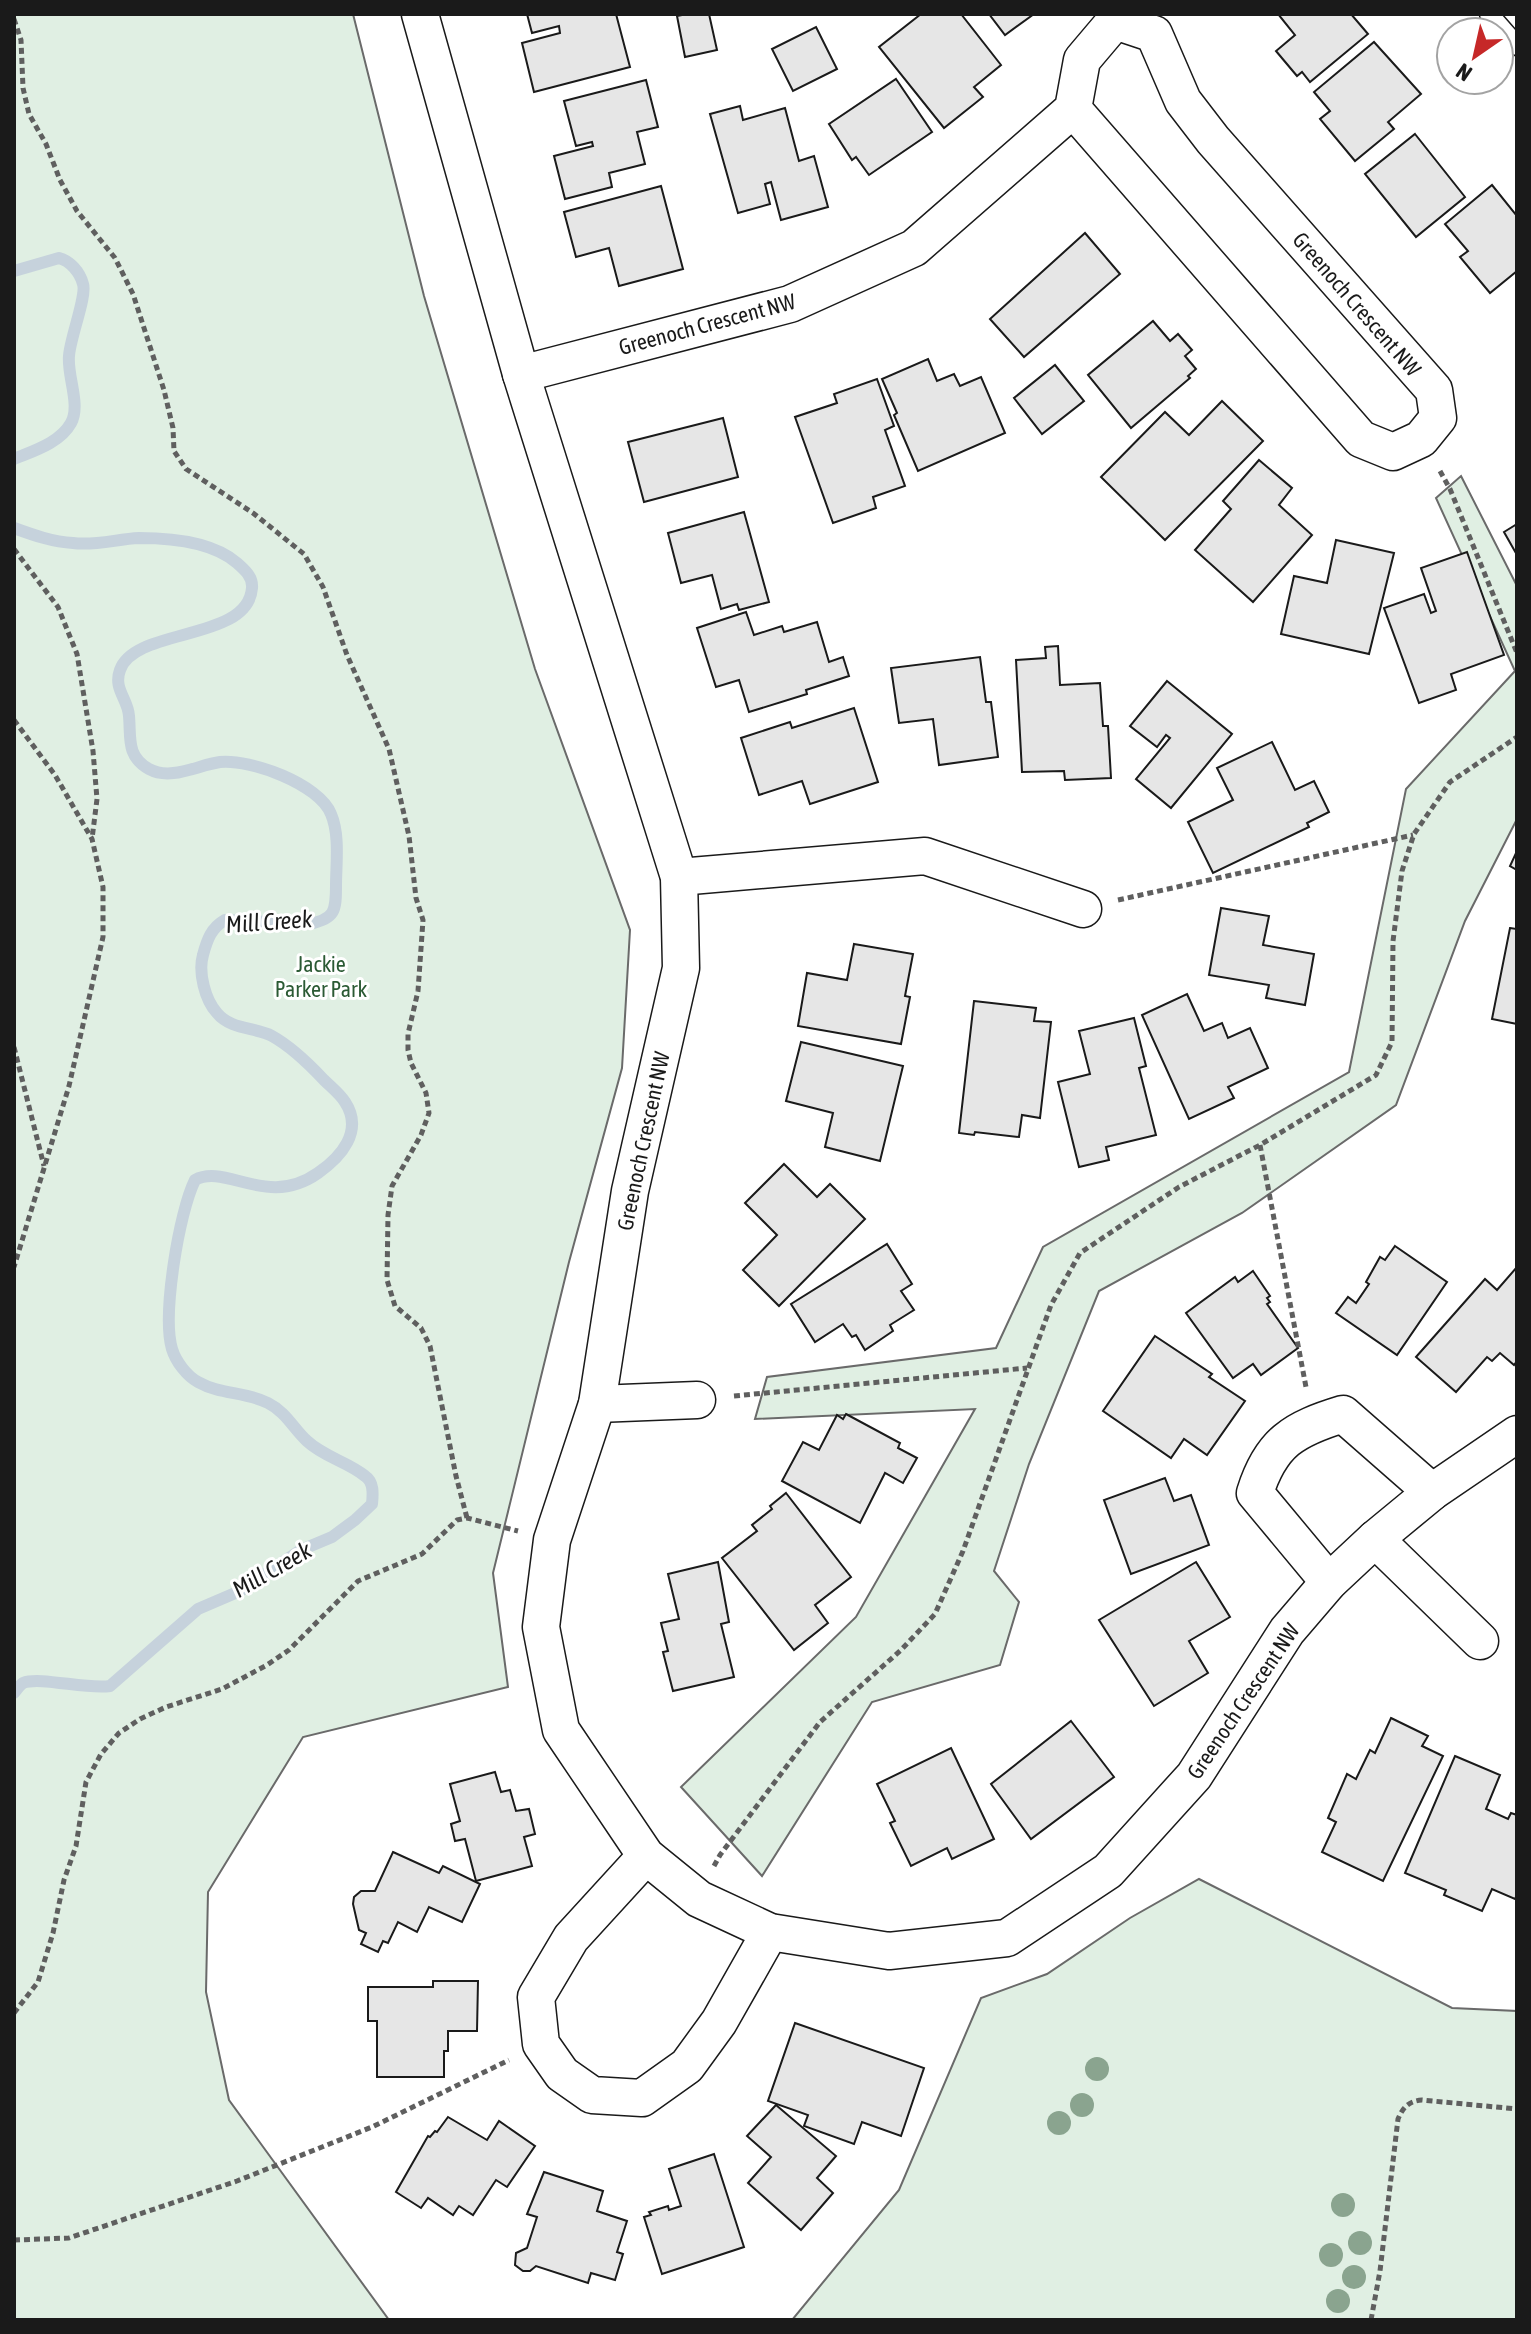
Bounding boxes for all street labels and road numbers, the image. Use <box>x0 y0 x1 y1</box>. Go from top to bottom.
street label: Greenoch Crescent NW <box>1287 227 1427 381</box>
street label: Greenoch Crescent NW <box>616 288 798 360</box>
street label: Greenoch Crescent NW <box>611 1049 675 1233</box>
street label: Greenoch Crescent NW <box>1181 1618 1305 1784</box>

